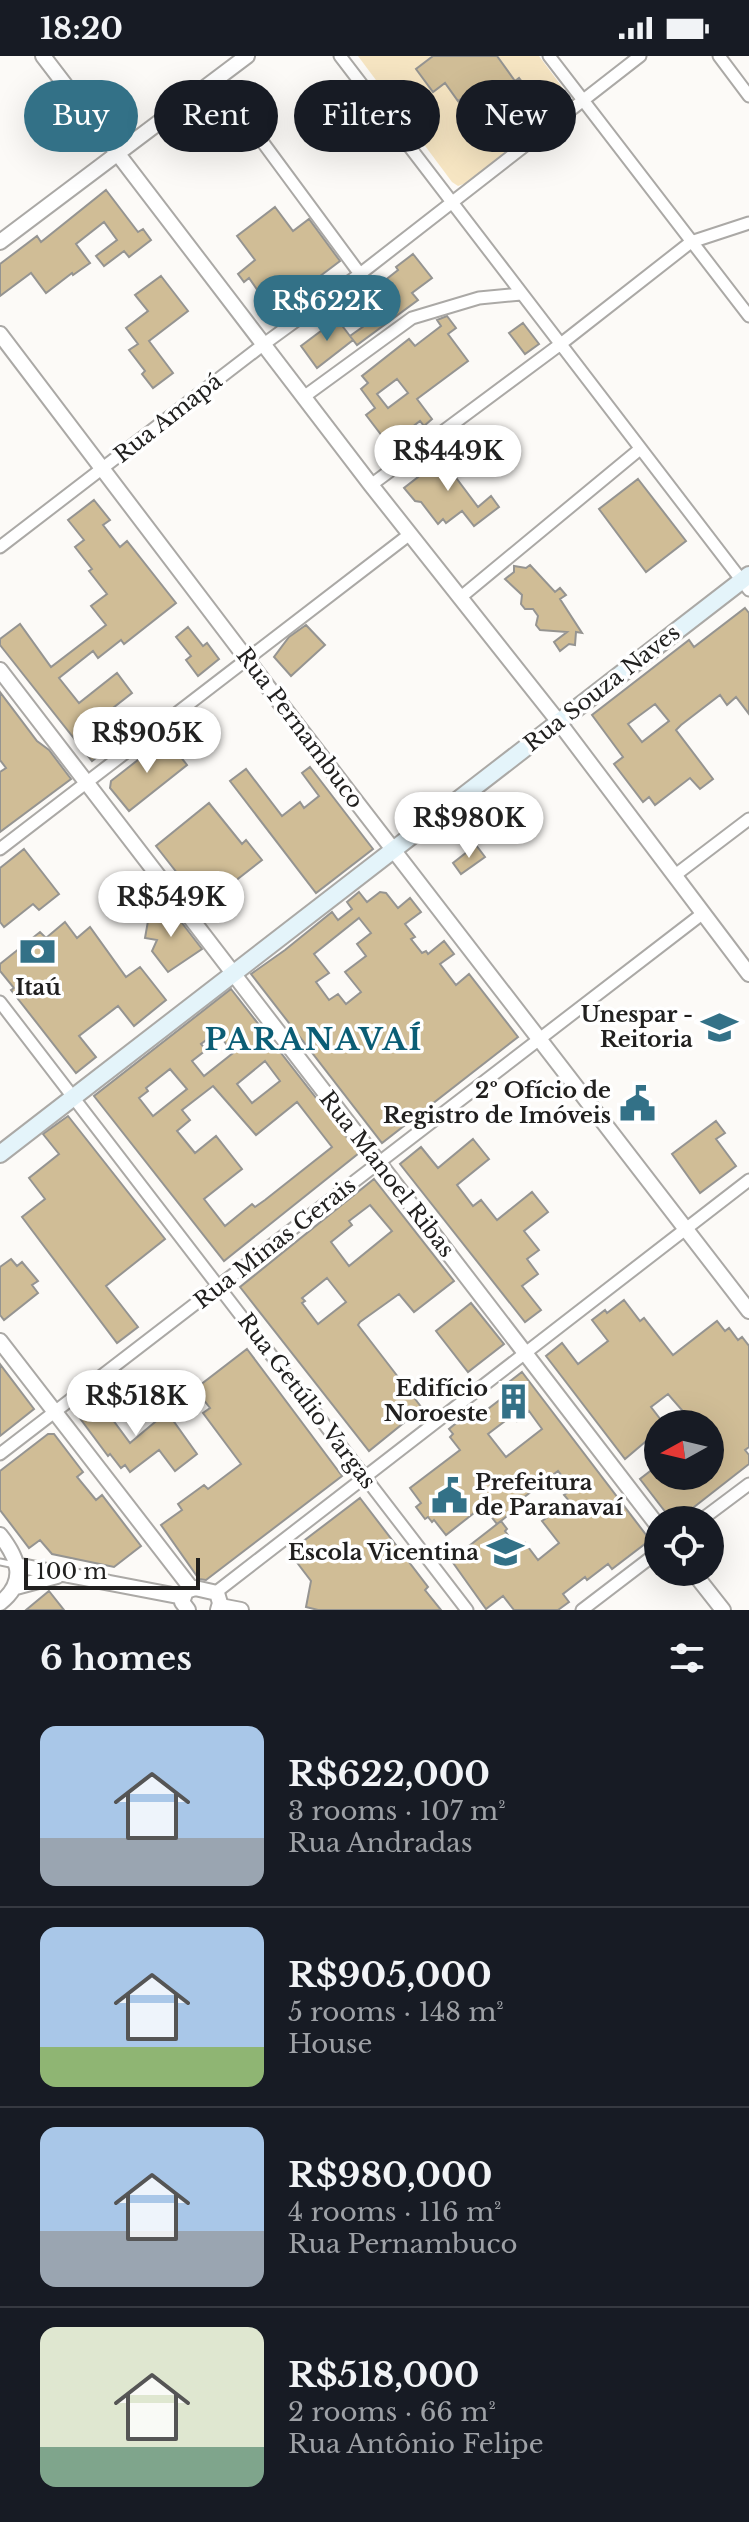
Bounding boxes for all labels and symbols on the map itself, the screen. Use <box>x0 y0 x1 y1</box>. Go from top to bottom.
pin: R$622K <box>262 275 392 343</box>
street label: Rua Amapá <box>109 367 228 468</box>
pin: R$449K <box>383 425 513 493</box>
street label: Rua Souza Naves <box>519 619 685 757</box>
street label: Rua Pernambuco <box>231 642 369 814</box>
pin: R$905K <box>82 707 212 775</box>
pin: R$980K <box>404 792 534 860</box>
pin: R$549K <box>106 871 236 939</box>
bank icon: Itaú <box>19 932 57 970</box>
place label: Itaú <box>15 974 61 1001</box>
place label: Unespar - Reitoria <box>581 1001 693 1053</box>
school or university icon: Unespar - Reitoria <box>700 1008 738 1046</box>
district label: PARANAVAÍ <box>205 1021 423 1058</box>
place label: 2º Ofício de Registro de Imóveis <box>383 1077 611 1129</box>
public building icon: 2º Ofício de Registro de Imóveis <box>618 1084 656 1122</box>
street label: Rua Manoel Ribas <box>314 1085 460 1263</box>
street label: Rua Minas Gerais <box>189 1172 361 1314</box>
street label: Rua Getúlio Vargas <box>232 1308 382 1494</box>
pin: R$518K <box>71 1370 201 1438</box>
place label: Edifício Noroeste <box>384 1375 488 1427</box>
building icon: Edifício Noroeste <box>495 1382 533 1420</box>
north arrow <box>644 1410 724 1490</box>
place label: Prefeitura de Paranavaí <box>475 1469 623 1521</box>
public building icon: Prefeitura de Paranavaí <box>430 1476 468 1514</box>
school or university icon: Escola Vicentina <box>486 1533 524 1571</box>
place label: Escola Vicentina <box>288 1539 479 1566</box>
scale bar <box>24 1554 200 1590</box>

